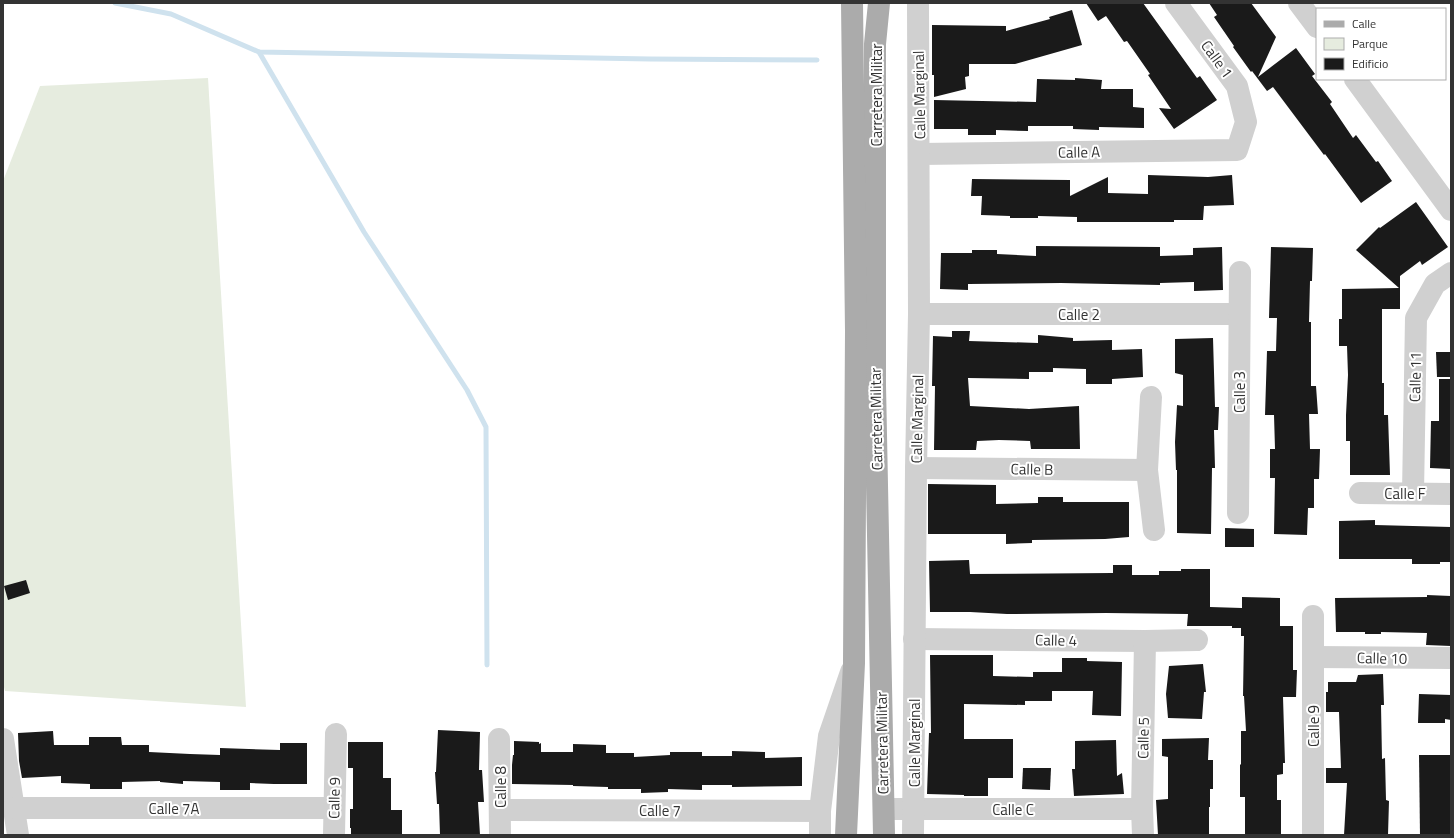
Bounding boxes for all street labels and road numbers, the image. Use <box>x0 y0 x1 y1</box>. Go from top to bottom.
street label: Calle 1 <box>1195 35 1239 83</box>
street label: Carretera Militar <box>865 44 888 146</box>
street label: Calle Marginal <box>907 50 931 140</box>
street label: Calle A <box>1058 140 1100 164</box>
street label: Calle 2 <box>1058 303 1100 326</box>
street label: Calle 11 <box>1403 352 1427 402</box>
street label: Carretera Militar <box>864 367 888 471</box>
street label: Calle 3 <box>1228 371 1251 413</box>
street label: Calle Marginal <box>905 374 929 464</box>
street label: Calle B <box>1010 457 1054 481</box>
street label: Calle F <box>1384 482 1426 505</box>
street label: Calle 4 <box>1035 628 1077 652</box>
street label: Calle 10 <box>1357 646 1407 670</box>
street label: Carretera Militar <box>870 691 894 795</box>
street label: Calle Marginal <box>903 699 926 787</box>
street label: Calle 9 <box>1302 705 1325 747</box>
street label: Calle 5 <box>1131 717 1155 759</box>
street label: Calle 8 <box>489 766 512 808</box>
street label: Calle 9 <box>322 777 346 819</box>
street label: Calle 7A <box>149 797 199 820</box>
street label: Calle C <box>992 798 1034 821</box>
street label: Calle 7 <box>639 799 681 822</box>

